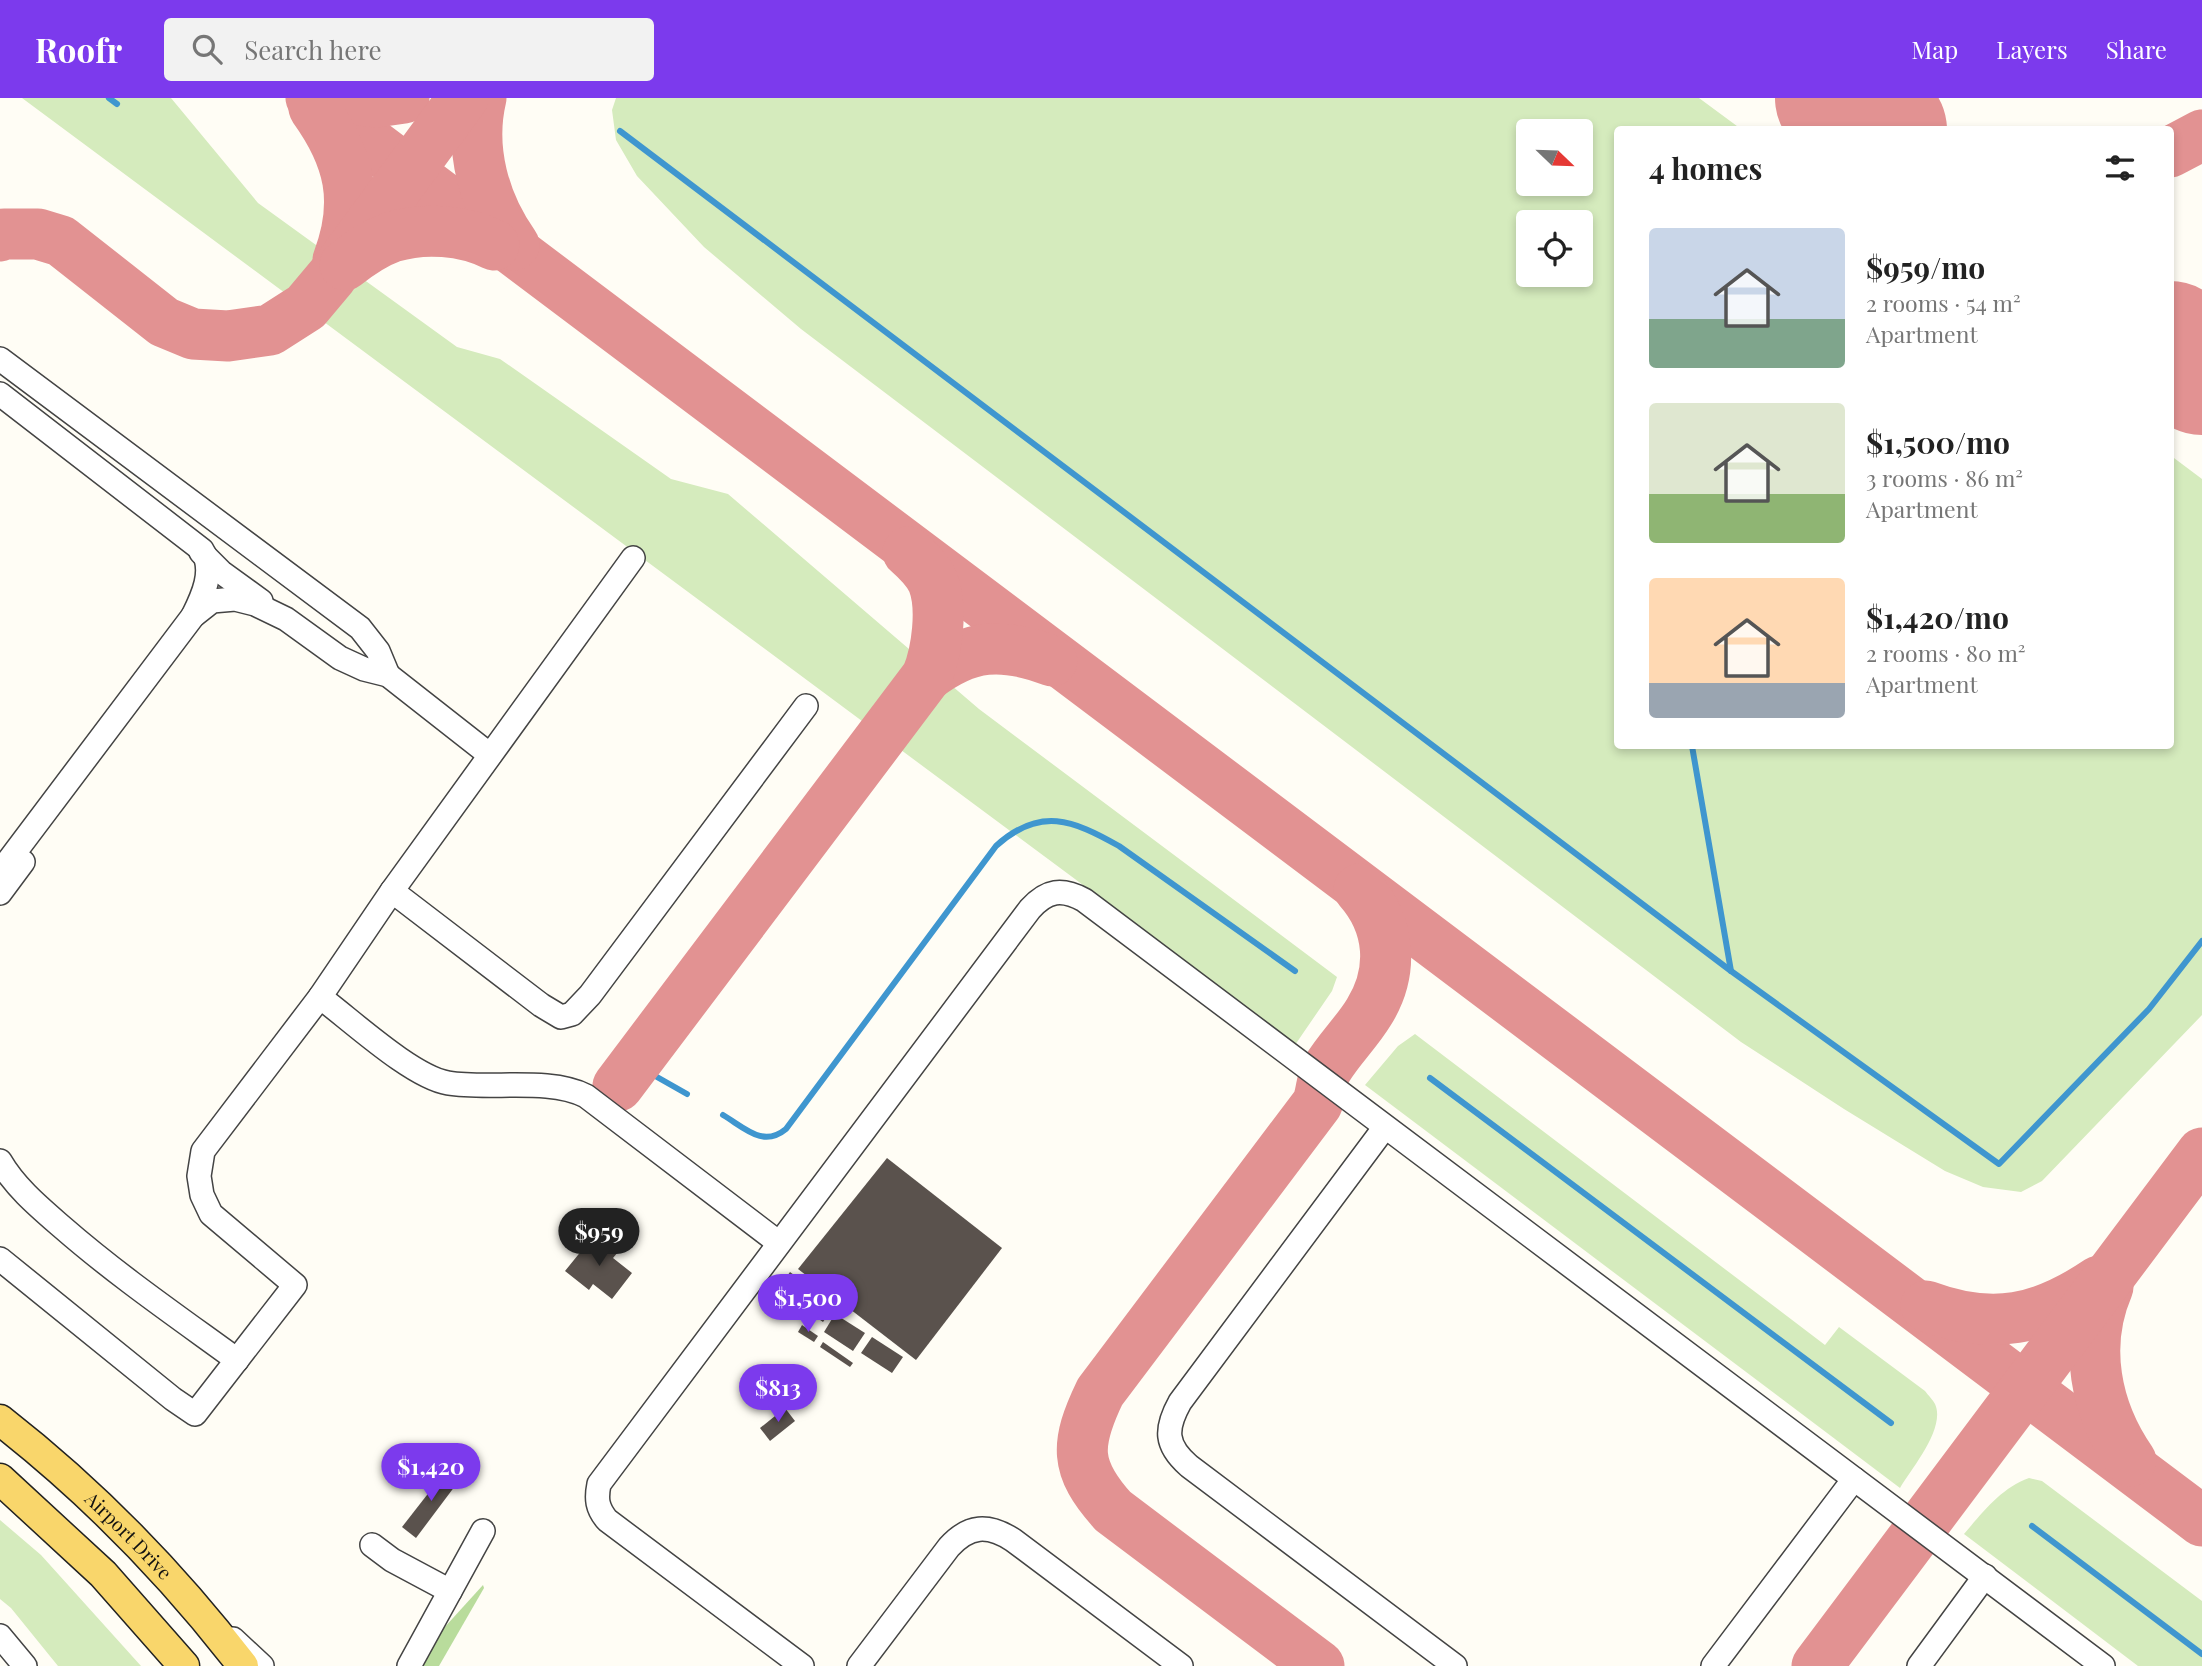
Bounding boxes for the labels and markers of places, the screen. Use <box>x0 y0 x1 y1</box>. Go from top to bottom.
pin: $959 <box>558 1208 640 1268</box>
pin: $1,500 <box>751 1274 865 1334</box>
pin: $813 <box>737 1364 819 1424</box>
pin: $1,420 <box>374 1444 488 1503</box>

